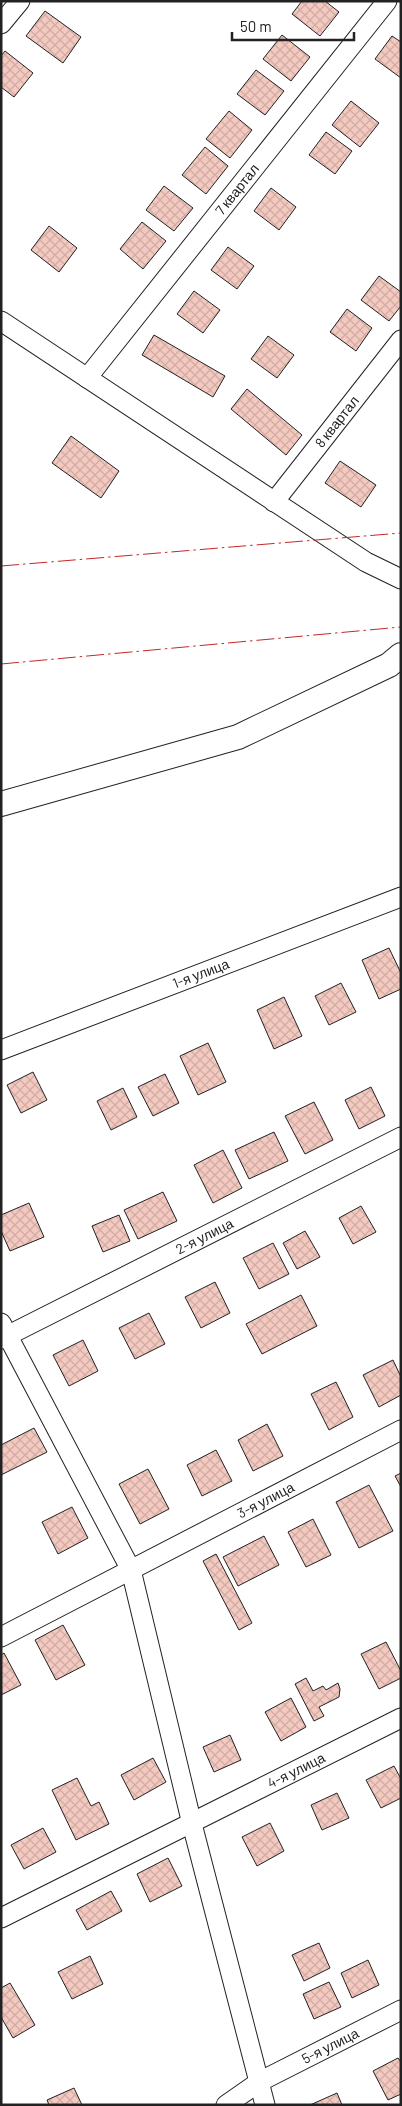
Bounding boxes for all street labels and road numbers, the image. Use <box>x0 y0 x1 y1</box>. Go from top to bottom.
street label: 7 квартал <box>211 160 262 218</box>
street label: 8 квартал <box>311 392 362 451</box>
street label: 1-я улица <box>170 954 232 992</box>
street label: 2-я улица <box>173 1214 236 1257</box>
street label: 3-я улица <box>234 1478 297 1521</box>
street label: 4-я улица <box>264 1748 328 1791</box>
street label: 5-я улица <box>299 2024 361 2067</box>

